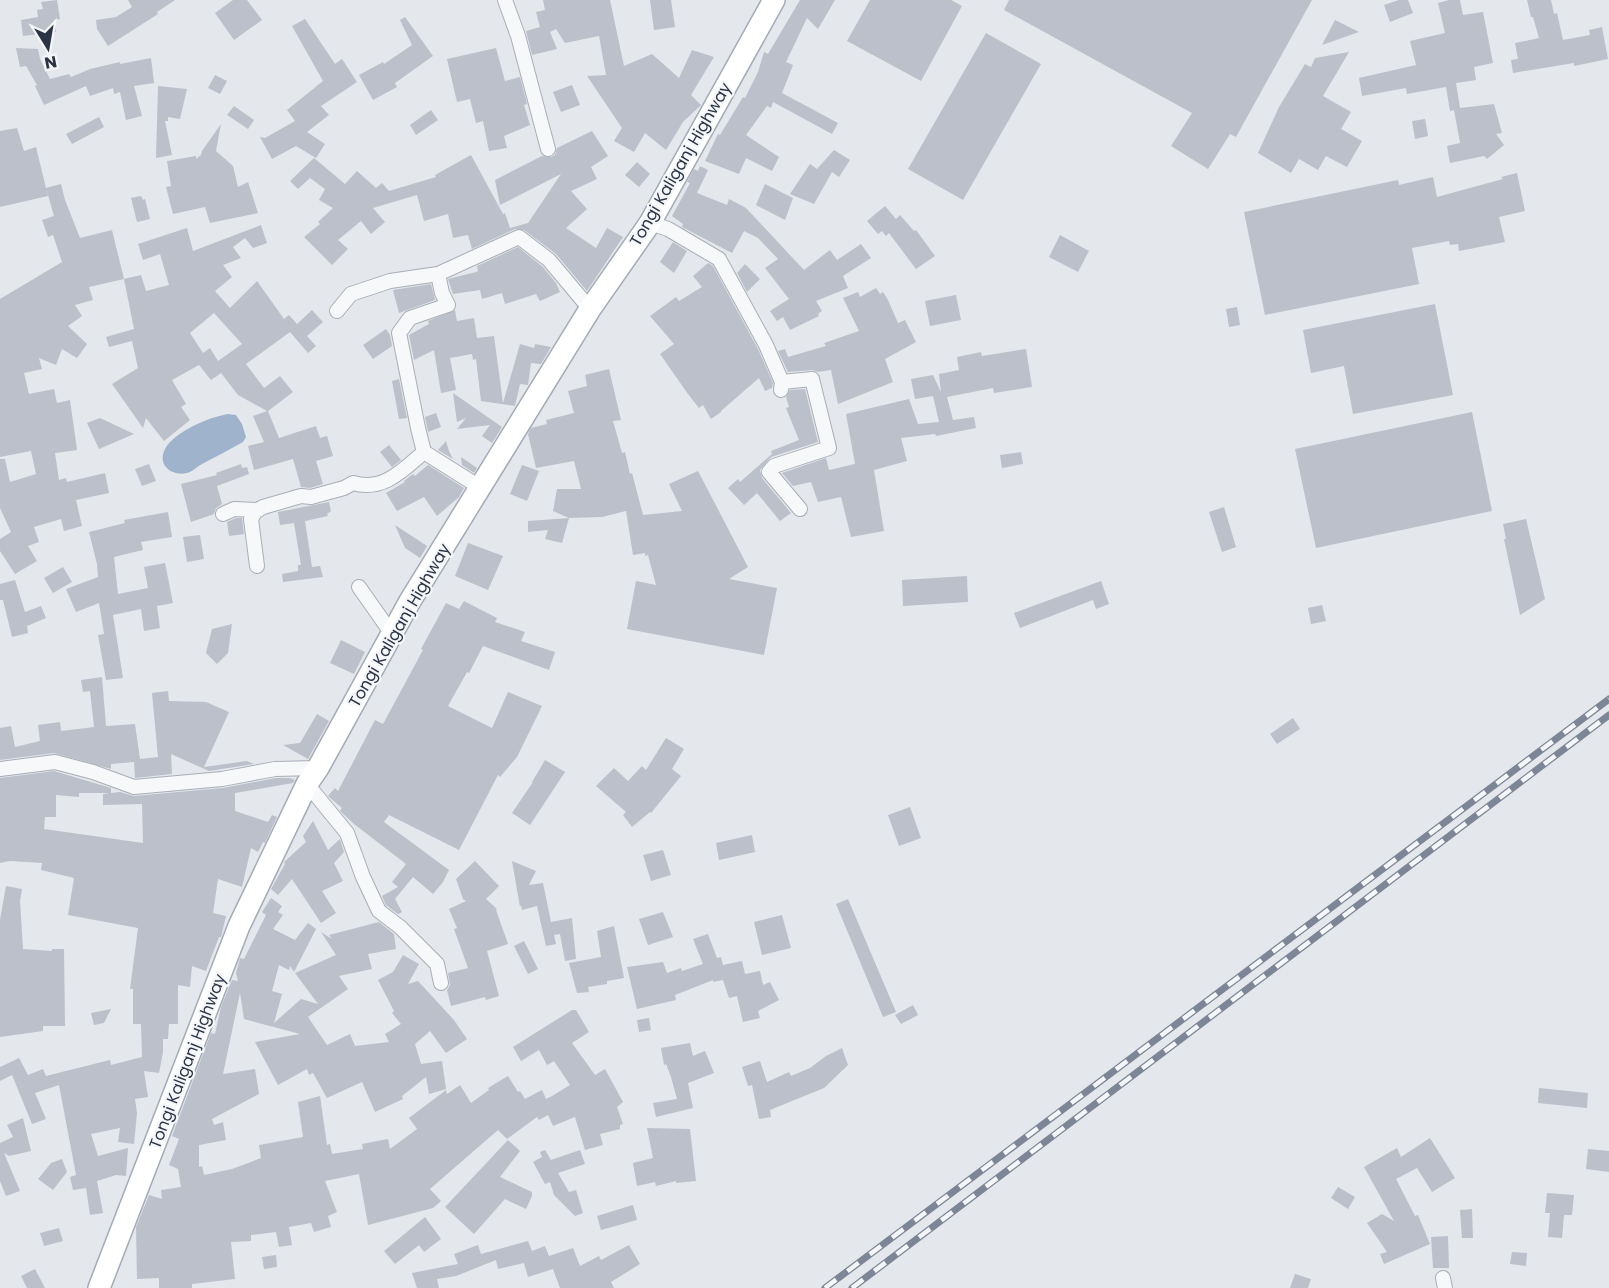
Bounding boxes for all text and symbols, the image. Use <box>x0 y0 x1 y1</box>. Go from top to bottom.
north arrow <box>18 18 78 78</box>
text: N <box>43 50 59 75</box>
street label: Tongi Kaliganj Highway <box>624 78 737 250</box>
street label: Tongi Kaliganj Highway <box>343 539 456 711</box>
street label: Tongi Kaliganj Highway <box>143 970 231 1152</box>

